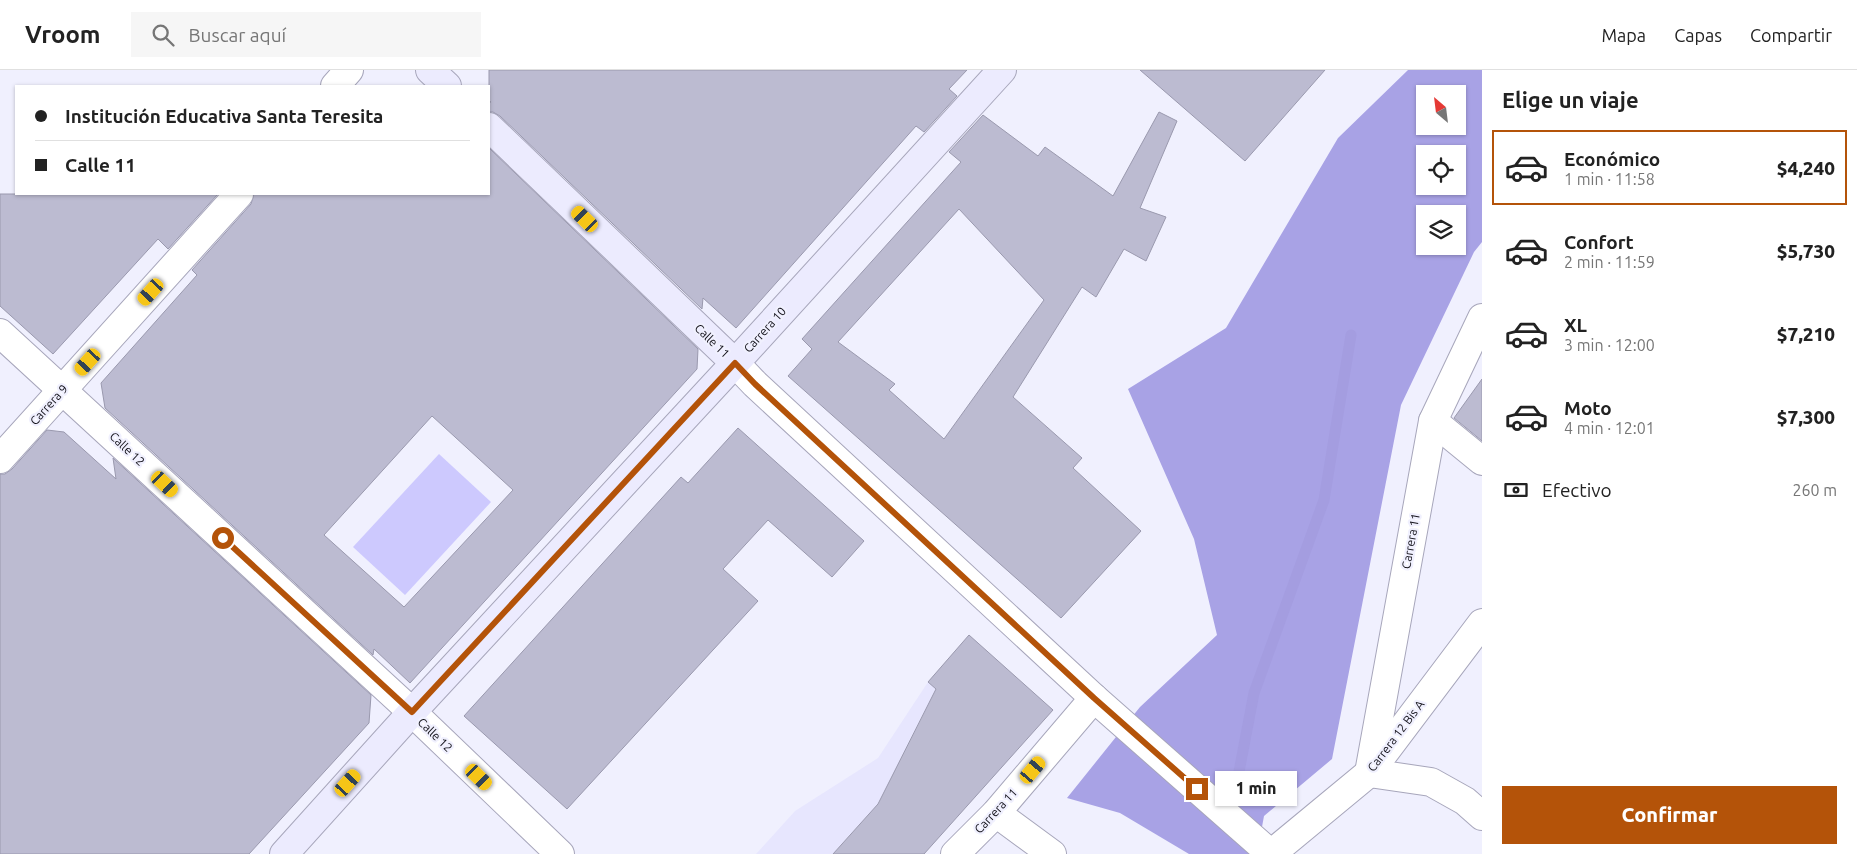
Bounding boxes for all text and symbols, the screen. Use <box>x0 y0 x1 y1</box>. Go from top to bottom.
search box <box>131 12 481 57</box>
text: Vroom <box>25 21 101 48</box>
icon: search <box>149 21 177 49</box>
text: Buscar aquí <box>189 24 286 46</box>
text: Mapa <box>1601 25 1646 45</box>
text: Capas <box>1674 25 1722 45</box>
text: Compartir <box>1750 25 1832 45</box>
north arrow <box>1416 85 1466 135</box>
map controls <box>1416 85 1466 255</box>
text: Elige un viaje <box>1502 87 1639 112</box>
text: Institución Educativa Santa Teresita <box>65 105 383 127</box>
button: locate <box>1416 145 1466 195</box>
icon: car <box>1504 145 1549 190</box>
text: Económico <box>1564 148 1660 170</box>
text: Calle 11 <box>65 154 136 176</box>
text: $4,240 <box>1777 157 1835 179</box>
text: 1 min · 11:58 <box>1564 170 1655 188</box>
car <box>568 203 601 235</box>
button: layers <box>1416 205 1466 255</box>
icon: car <box>1504 228 1549 273</box>
text: Confort <box>1564 231 1634 253</box>
text: $5,730 <box>1777 240 1835 262</box>
text: 2 min · 11:59 <box>1564 253 1655 271</box>
car <box>135 276 166 308</box>
street label: Carrera 10 <box>741 304 788 355</box>
icon: car <box>1504 311 1549 356</box>
text: XL <box>1564 314 1587 336</box>
street label: Calle 11 <box>692 321 732 360</box>
text: $7,210 <box>1777 323 1835 345</box>
text: 3 min · 12:00 <box>1564 336 1655 354</box>
car <box>72 346 103 378</box>
street label: Carrera 9 <box>27 382 70 427</box>
icon: car <box>1504 394 1549 439</box>
text: Moto <box>1564 397 1612 419</box>
text: $7,300 <box>1777 406 1835 428</box>
text: 4 min · 12:01 <box>1564 419 1655 437</box>
street label: Calle 12 <box>107 429 147 468</box>
car <box>148 468 181 500</box>
icon: cash <box>1502 476 1530 504</box>
text: Efectivo <box>1542 479 1612 501</box>
text: 260 m <box>1792 481 1837 499</box>
street label: Carrera 11 <box>1399 512 1422 570</box>
route start <box>212 527 234 549</box>
street label: Carrera 12 Bis A <box>1365 698 1427 774</box>
street label: Calle 12 <box>415 715 455 754</box>
car <box>1017 754 1048 786</box>
car <box>462 761 495 793</box>
car <box>332 767 363 799</box>
callout: 1 min <box>1214 772 1297 806</box>
route end <box>1186 778 1208 800</box>
text: 1 min <box>1236 779 1276 797</box>
street label: Carrera 11 <box>972 786 1020 836</box>
button: Confirmar <box>1502 786 1837 844</box>

